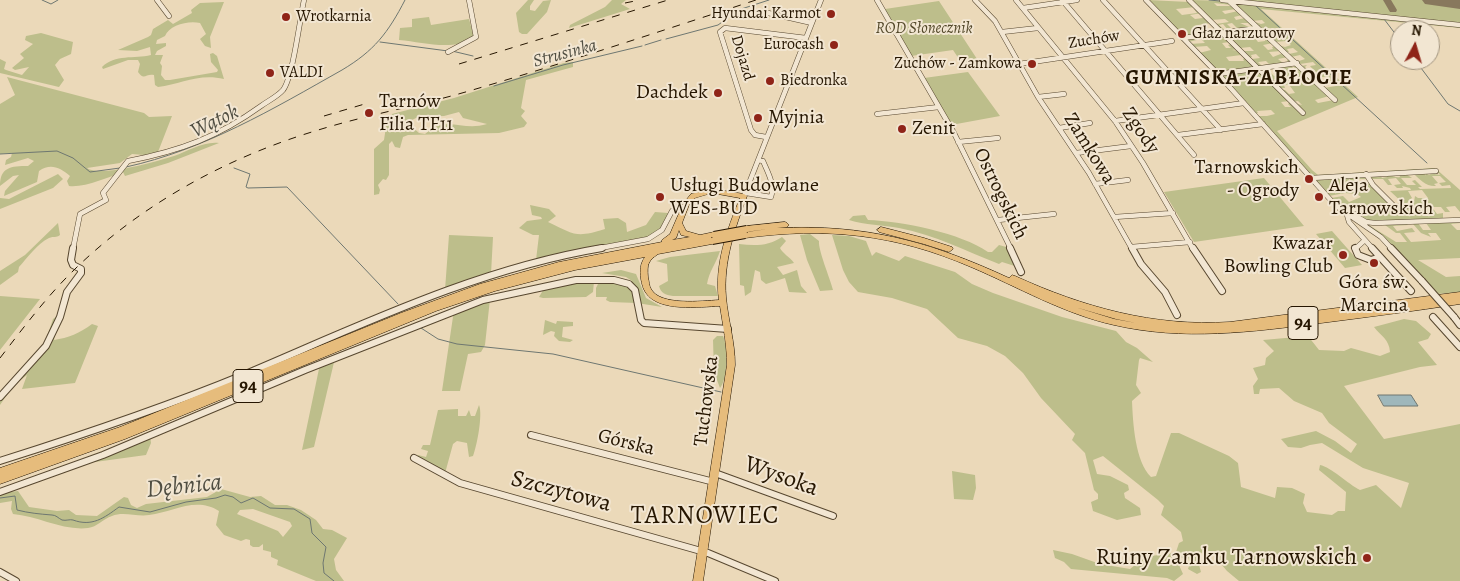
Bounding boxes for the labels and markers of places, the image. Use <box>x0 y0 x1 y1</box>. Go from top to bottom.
place label: Hyundai Karmot <box>711 4 821 24</box>
place label: Wrotkarnia <box>296 7 371 27</box>
marker: Hyundai Karmot <box>825 8 837 20</box>
marker: Wrotkarnia <box>280 11 292 23</box>
place label: Głaz narzutowy <box>1192 24 1295 44</box>
marker: Głaz narzutowy <box>1176 28 1188 40</box>
place label: Eurocash <box>763 35 824 55</box>
marker: Eurocash <box>828 39 840 51</box>
place label: Zuchów - Zamkowa <box>894 54 1022 74</box>
marker: Zuchów - Zamkowa <box>1026 58 1038 70</box>
place label: VALDI <box>280 63 323 83</box>
marker: VALDI <box>264 67 276 79</box>
place label: Biedronka <box>780 71 847 91</box>
marker: Biedronka <box>764 75 776 87</box>
place label: Dachdek <box>636 81 708 105</box>
marker: Dachdek <box>712 87 724 99</box>
place label: Tarnów Filia TF11 <box>379 90 453 137</box>
place label: Myjnia <box>768 106 824 130</box>
marker: Tarnów Filia TF11 <box>363 107 375 119</box>
marker: Myjnia <box>752 112 764 124</box>
place label: Zenit <box>912 117 955 141</box>
marker: Zenit <box>896 123 908 135</box>
place label: Tarnowskich - Ogrody <box>1195 156 1299 203</box>
marker: Tarnowskich - Ogrody <box>1303 173 1315 185</box>
place label: Usługi Budowlane WES-BUD <box>670 174 819 221</box>
place label: Aleja Tarnowskich <box>1329 174 1433 221</box>
marker: Usługi Budowlane WES-BUD <box>654 191 666 203</box>
marker: Aleja Tarnowskich <box>1313 191 1325 203</box>
place label: Kwazar Bowling Club <box>1224 232 1333 279</box>
marker: Kwazar Bowling Club <box>1337 249 1349 261</box>
marker: Góra św. Marcina <box>1368 257 1380 269</box>
place label: Góra św. Marcina <box>1339 271 1409 318</box>
place label: Ruiny Zamku Tarnowskich <box>1095 544 1357 572</box>
marker: Ruiny Zamku Tarnowskich <box>1361 552 1373 564</box>

